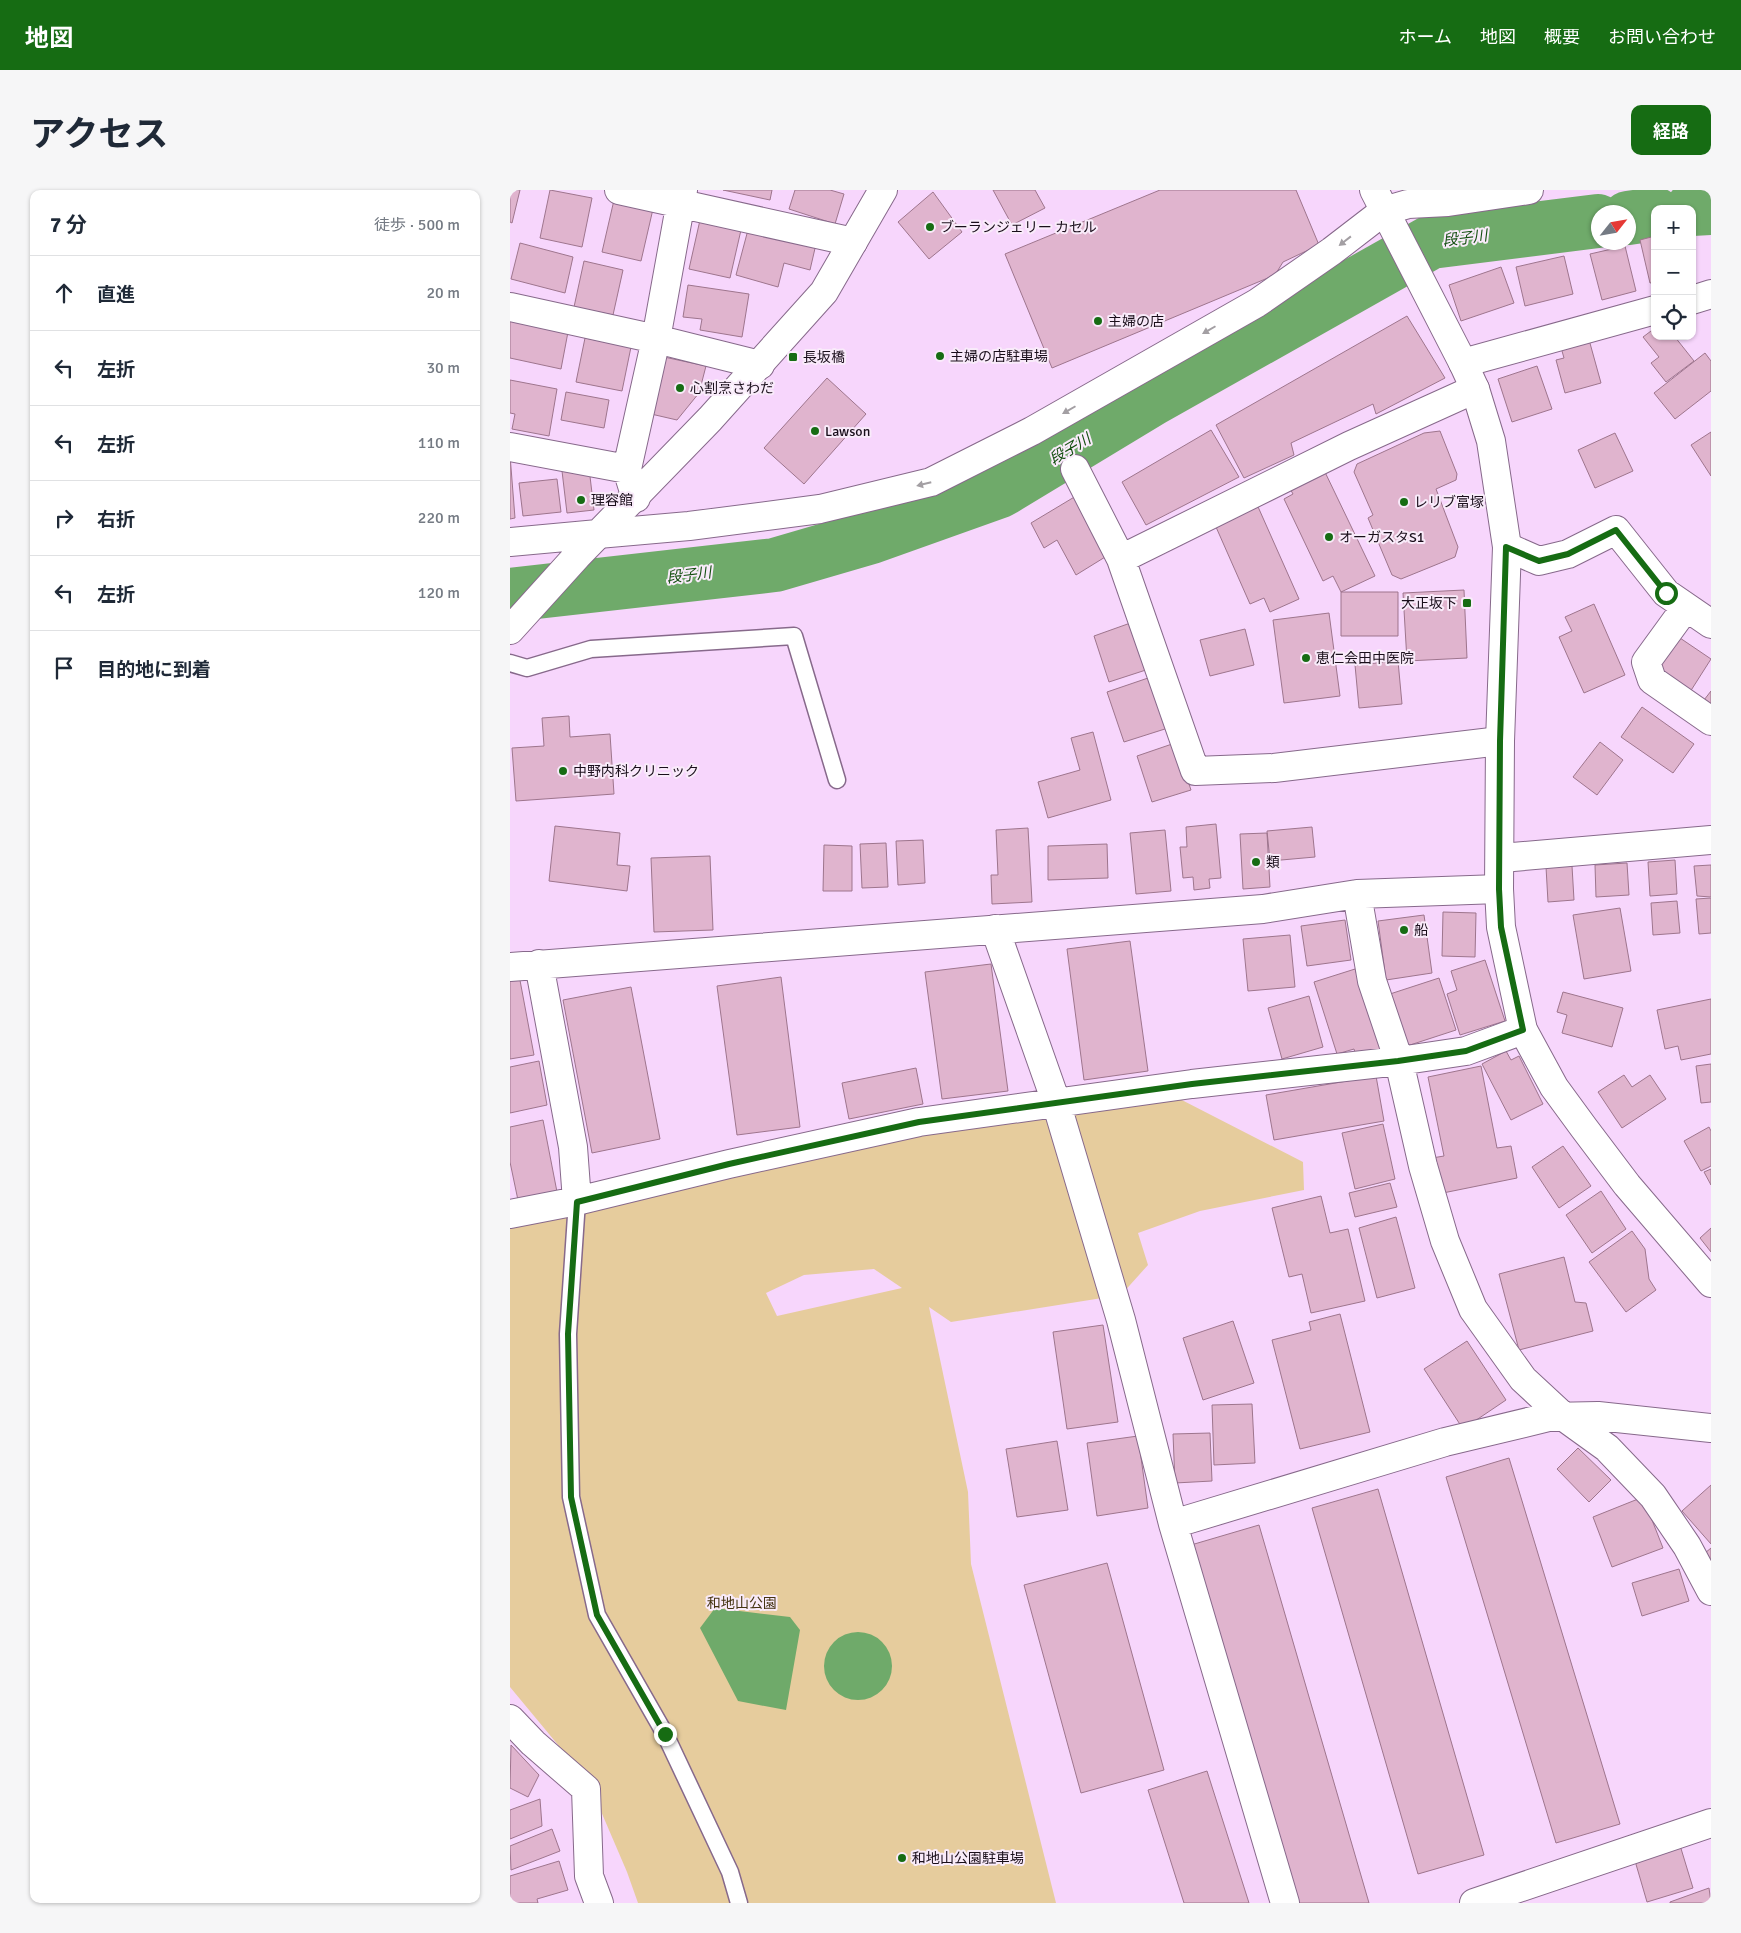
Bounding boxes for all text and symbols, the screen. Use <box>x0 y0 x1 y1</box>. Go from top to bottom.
text: 地図 <box>25 23 73 53</box>
text: ホーム <box>1399 26 1452 48</box>
text: 地図 <box>1480 26 1516 48</box>
text: 概要 <box>1544 26 1580 48</box>
text: お問い合わせ <box>1608 26 1716 48</box>
button: 経路 <box>1631 105 1711 155</box>
text: アクセス <box>30 113 168 156</box>
north arrow <box>1591 205 1636 250</box>
map controls <box>1651 205 1696 340</box>
button: + <box>1651 205 1696 250</box>
text: 7 分 <box>50 212 87 238</box>
text: 徒歩 · 500 m <box>374 215 460 235</box>
place label: ブーランジェリー カセル <box>940 219 1097 236</box>
marker: ブーランジェリー カセル <box>924 221 936 233</box>
water label: 段子川 <box>1442 226 1490 250</box>
one-way arrow <box>1339 235 1352 246</box>
button: − <box>1651 250 1696 295</box>
icon: ahead <box>50 279 78 307</box>
text: 直進 <box>97 283 135 307</box>
text: 20 m <box>426 283 460 303</box>
button: locate <box>1651 295 1696 340</box>
place label: 主婦の店 <box>1108 313 1164 330</box>
marker: 主婦の店 <box>1092 315 1104 327</box>
one-way arrow <box>1203 325 1216 334</box>
place label: 主婦の店駐車場 <box>950 348 1048 365</box>
place label: 長坂橋 <box>803 349 845 366</box>
marker: 主婦の店駐車場 <box>934 350 946 362</box>
marker: 長坂橋 <box>787 351 799 363</box>
icon: left <box>50 354 78 382</box>
text: 左折 <box>97 358 135 382</box>
text: 30 m <box>426 358 460 378</box>
place label: 心割烹さわだ <box>690 380 774 397</box>
marker: 心割烹さわだ <box>674 382 686 394</box>
one-way arrow <box>1062 406 1075 415</box>
place label: Lawson <box>825 423 870 440</box>
marker: Lawson <box>809 425 821 437</box>
icon: left <box>50 429 78 457</box>
water label: 段子川 <box>1046 429 1096 468</box>
text: 左折 <box>97 433 135 457</box>
text: 110 m <box>418 433 460 453</box>
one-way arrow <box>916 480 931 488</box>
place label: 理容館 <box>591 492 633 509</box>
marker: 理容館 <box>575 494 587 506</box>
place label: レリブ富塚 <box>1414 494 1484 511</box>
marker: レリブ富塚 <box>1398 496 1410 508</box>
icon: right <box>50 504 78 532</box>
text: 右折 <box>97 508 135 532</box>
text: 220 m <box>418 508 460 528</box>
place label: オーガスタS1 <box>1339 529 1424 546</box>
marker: オーガスタS1 <box>1323 531 1335 543</box>
water label: 段子川 <box>666 563 714 587</box>
icon: left <box>50 579 78 607</box>
route start <box>1655 582 1678 605</box>
text: 左折 <box>97 583 135 607</box>
text: 120 m <box>418 583 460 603</box>
place label: 大正坂下 <box>1401 595 1457 612</box>
marker: 大正坂下 <box>1461 597 1473 609</box>
place label: 恵仁会田中医院 <box>1316 650 1414 667</box>
marker: 恵仁会田中医院 <box>1300 652 1312 664</box>
icon: arrive <box>50 654 78 682</box>
text: 目的地に到着 <box>97 658 211 682</box>
place label: 中野内科クリニック <box>573 763 699 780</box>
marker: 中野内科クリニック <box>557 765 569 777</box>
place label: 類 <box>1266 854 1280 871</box>
marker: 類 <box>1250 856 1262 868</box>
place label: 船 <box>1414 922 1428 939</box>
marker: 船 <box>1398 924 1410 936</box>
park label: 和地山公園 <box>707 1595 777 1612</box>
route end <box>654 1723 677 1746</box>
place label: 和地山公園駐車場 <box>912 1850 1024 1867</box>
marker: 和地山公園駐車場 <box>896 1852 908 1864</box>

